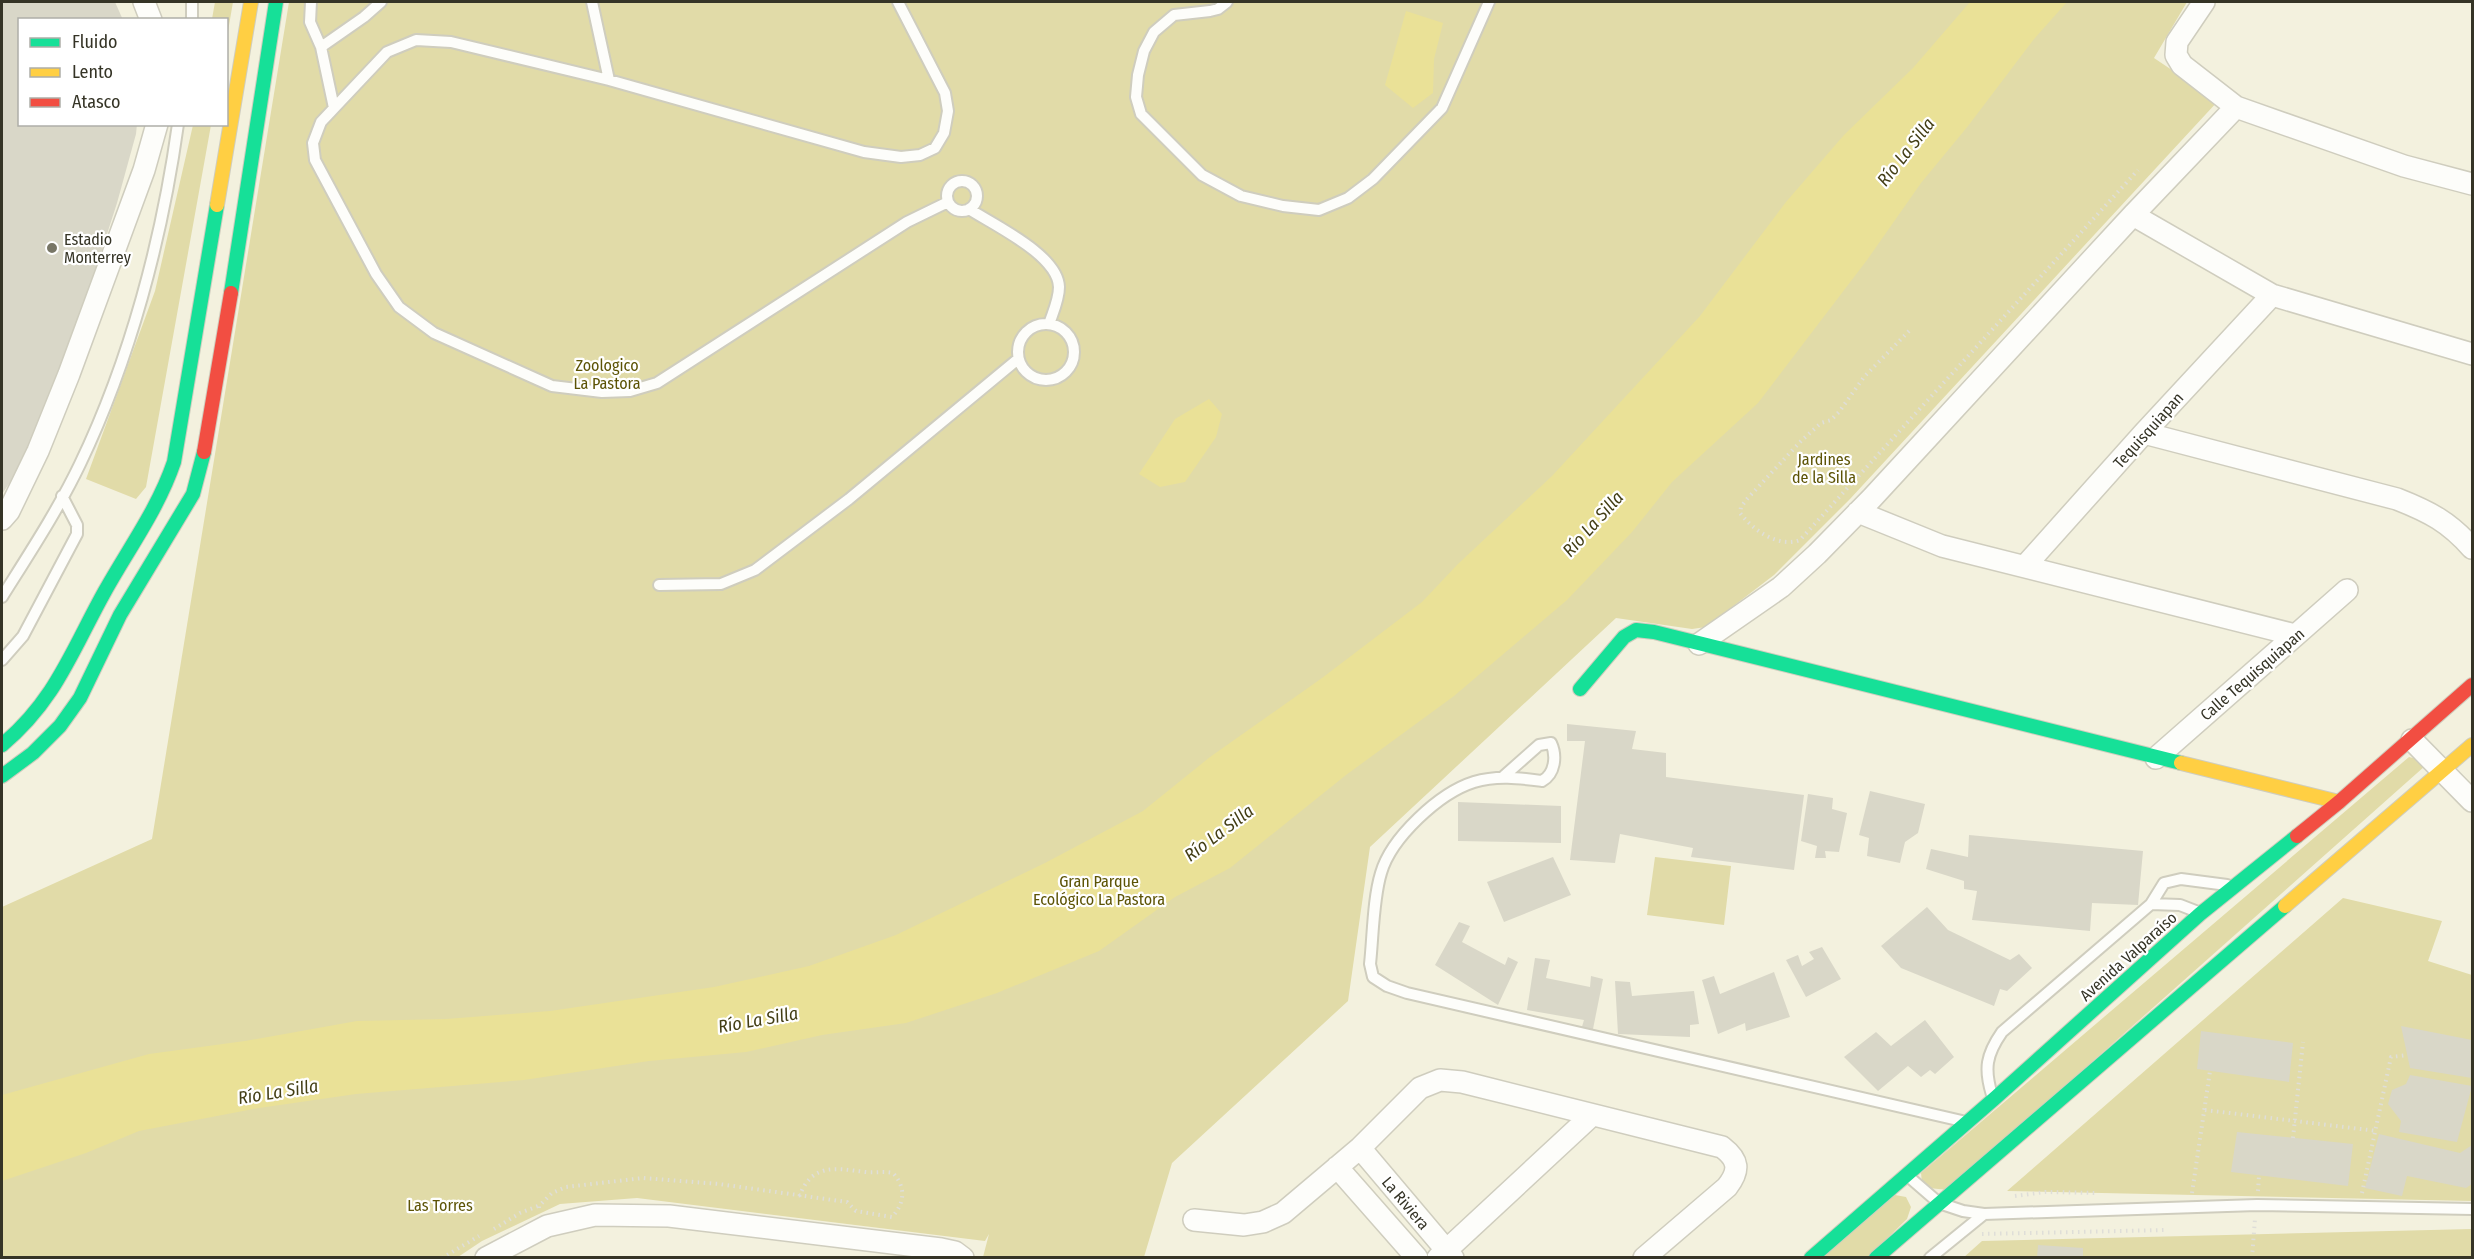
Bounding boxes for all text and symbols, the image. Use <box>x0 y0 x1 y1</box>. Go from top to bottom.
legend <box>18 18 228 126</box>
text: Fluido <box>72 31 118 53</box>
text: Lento <box>72 61 113 83</box>
text: Atasco <box>72 91 120 113</box>
water label: Río La Silla <box>1872 113 1940 191</box>
place label: Estadio Monterrey <box>64 230 132 267</box>
marker: Estadio Monterrey <box>45 241 59 255</box>
park label: Zoologico La Pastora <box>573 356 641 393</box>
street label: Tequisquiapan <box>2109 388 2187 472</box>
park label: Jardines de la Silla <box>1792 450 1856 487</box>
water label: Río La Silla <box>1558 487 1628 561</box>
street label: Calle Tequisquiapan <box>2197 624 2308 725</box>
water label: Río La Silla <box>1180 800 1258 866</box>
park label: Gran Parque Ecológico La Pastora <box>1033 872 1165 909</box>
street label: Avenida Valparaíso <box>2076 908 2181 1005</box>
water label: Río La Silla <box>716 1002 800 1038</box>
water label: Río La Silla <box>236 1075 320 1109</box>
street label: La Riviera <box>1378 1173 1433 1234</box>
park label: Las Torres <box>407 1196 473 1215</box>

